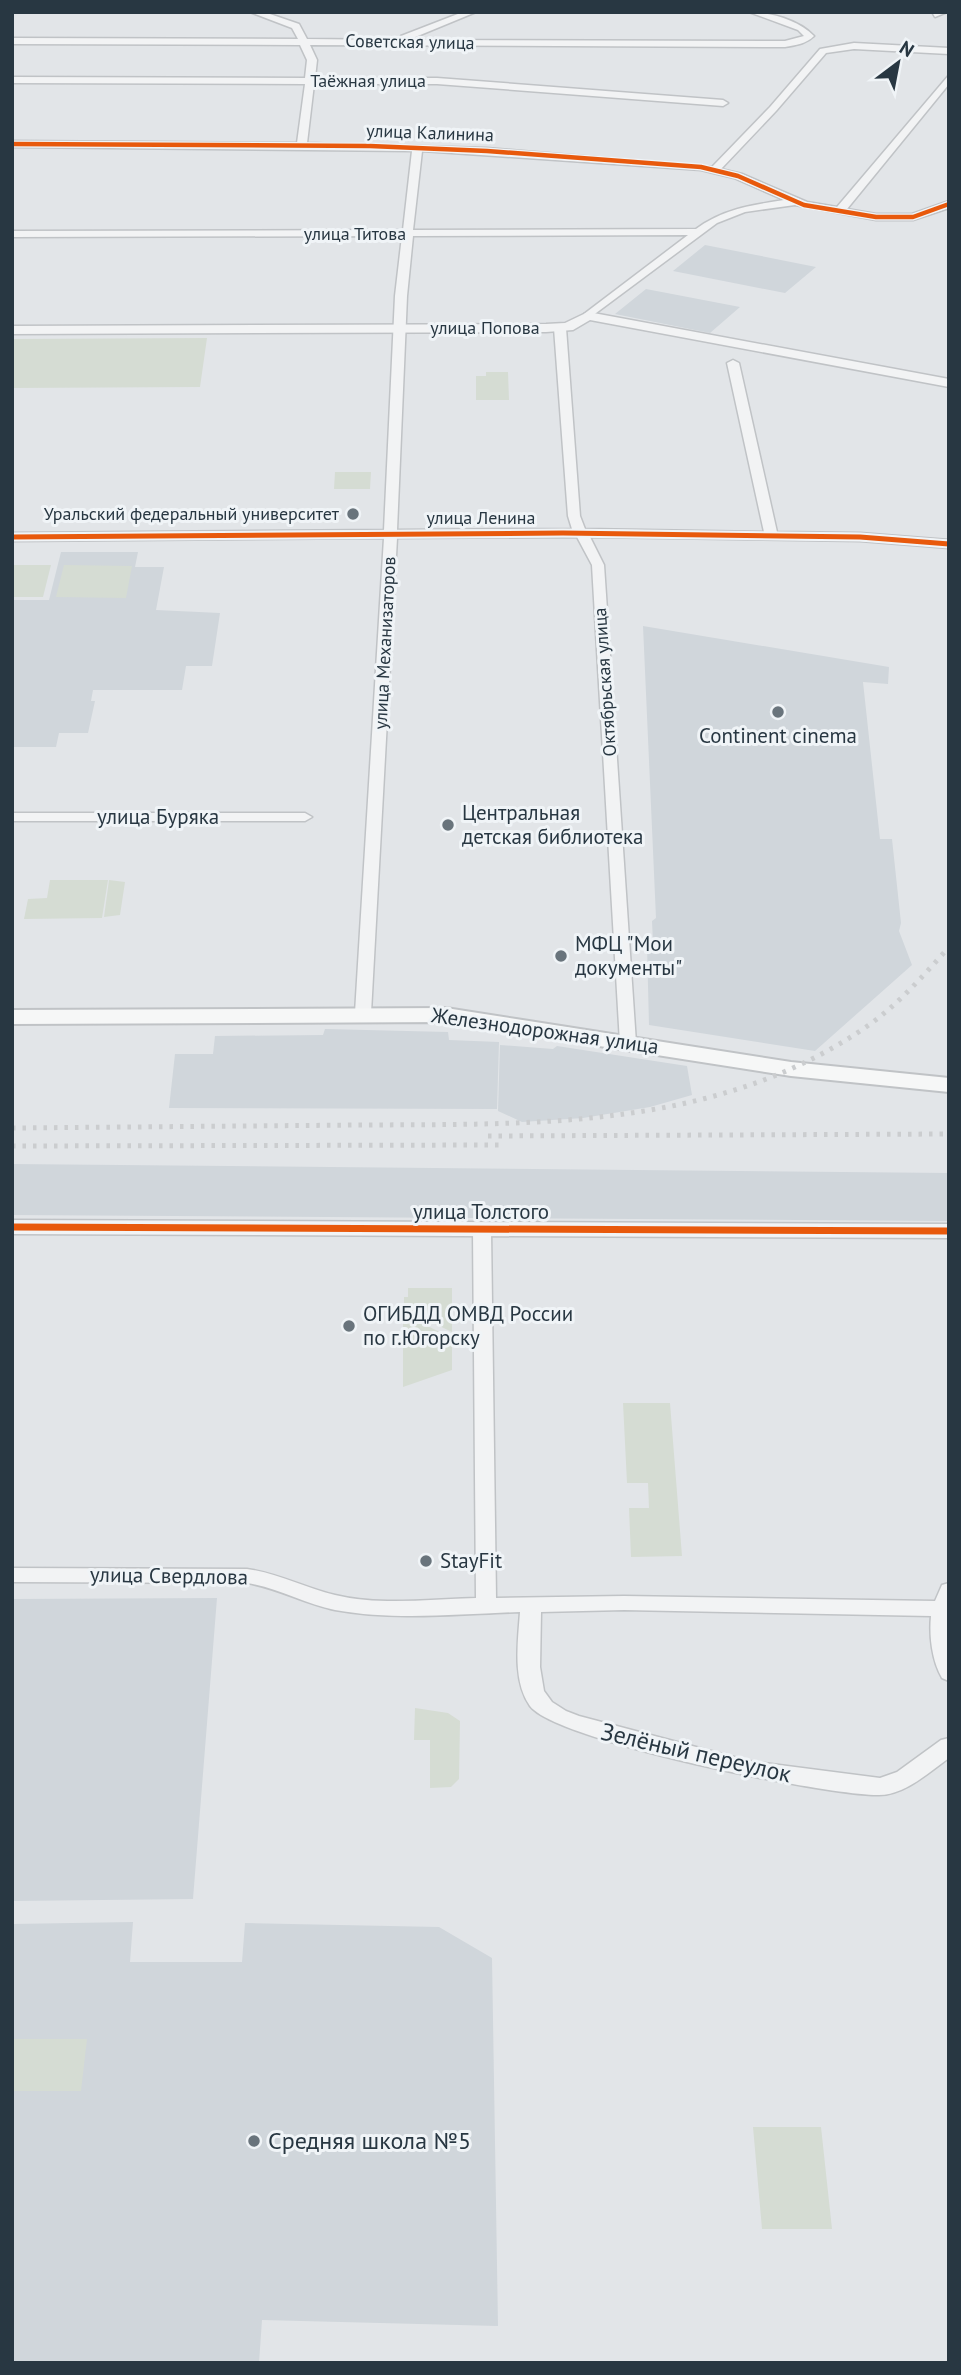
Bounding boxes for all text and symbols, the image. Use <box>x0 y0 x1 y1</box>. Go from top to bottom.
north arrow <box>863 28 933 98</box>
street label: Советская улица <box>345 29 475 54</box>
text: N <box>895 35 919 62</box>
street label: Таёжная улица <box>310 69 426 92</box>
street label: улица Калинина <box>366 119 494 146</box>
street label: улица Титова <box>304 222 406 245</box>
street label: улица Попова <box>430 316 540 339</box>
place label: Уральский федеральный университет <box>44 502 340 525</box>
marker: Уральский федеральный университет <box>345 506 361 522</box>
street label: улица Ленина <box>426 506 536 529</box>
street label: улица Механизаторов <box>368 556 401 730</box>
street label: Октябрьская улица <box>588 607 621 757</box>
marker: Continent cinema <box>770 704 786 720</box>
place label: Continent cinema <box>699 722 857 749</box>
place label: Центральная детская библиотека <box>462 799 644 850</box>
street label: улица Буряка <box>97 803 219 830</box>
marker: Центральная детская библиотека <box>440 817 456 833</box>
place label: МФЦ "Мои документы" <box>575 930 682 981</box>
marker: МФЦ "Мои документы" <box>553 948 569 964</box>
street label: Железнодорожная улица <box>429 1001 660 1060</box>
street label: улица Толстого <box>413 1198 549 1225</box>
place label: ОГИБДД ОМВД России по г.Югорску <box>363 1300 573 1351</box>
marker: ОГИБДД ОМВД России по г.Югорску <box>341 1318 357 1334</box>
place label: StayFit <box>440 1547 502 1574</box>
marker: StayFit <box>418 1553 434 1569</box>
street label: улица Свердлова <box>90 1561 248 1590</box>
street label: Зелёный переулок <box>598 1716 795 1790</box>
place label: Средняя школа №5 <box>268 2125 471 2156</box>
marker: Средняя школа №5 <box>246 2133 262 2149</box>

